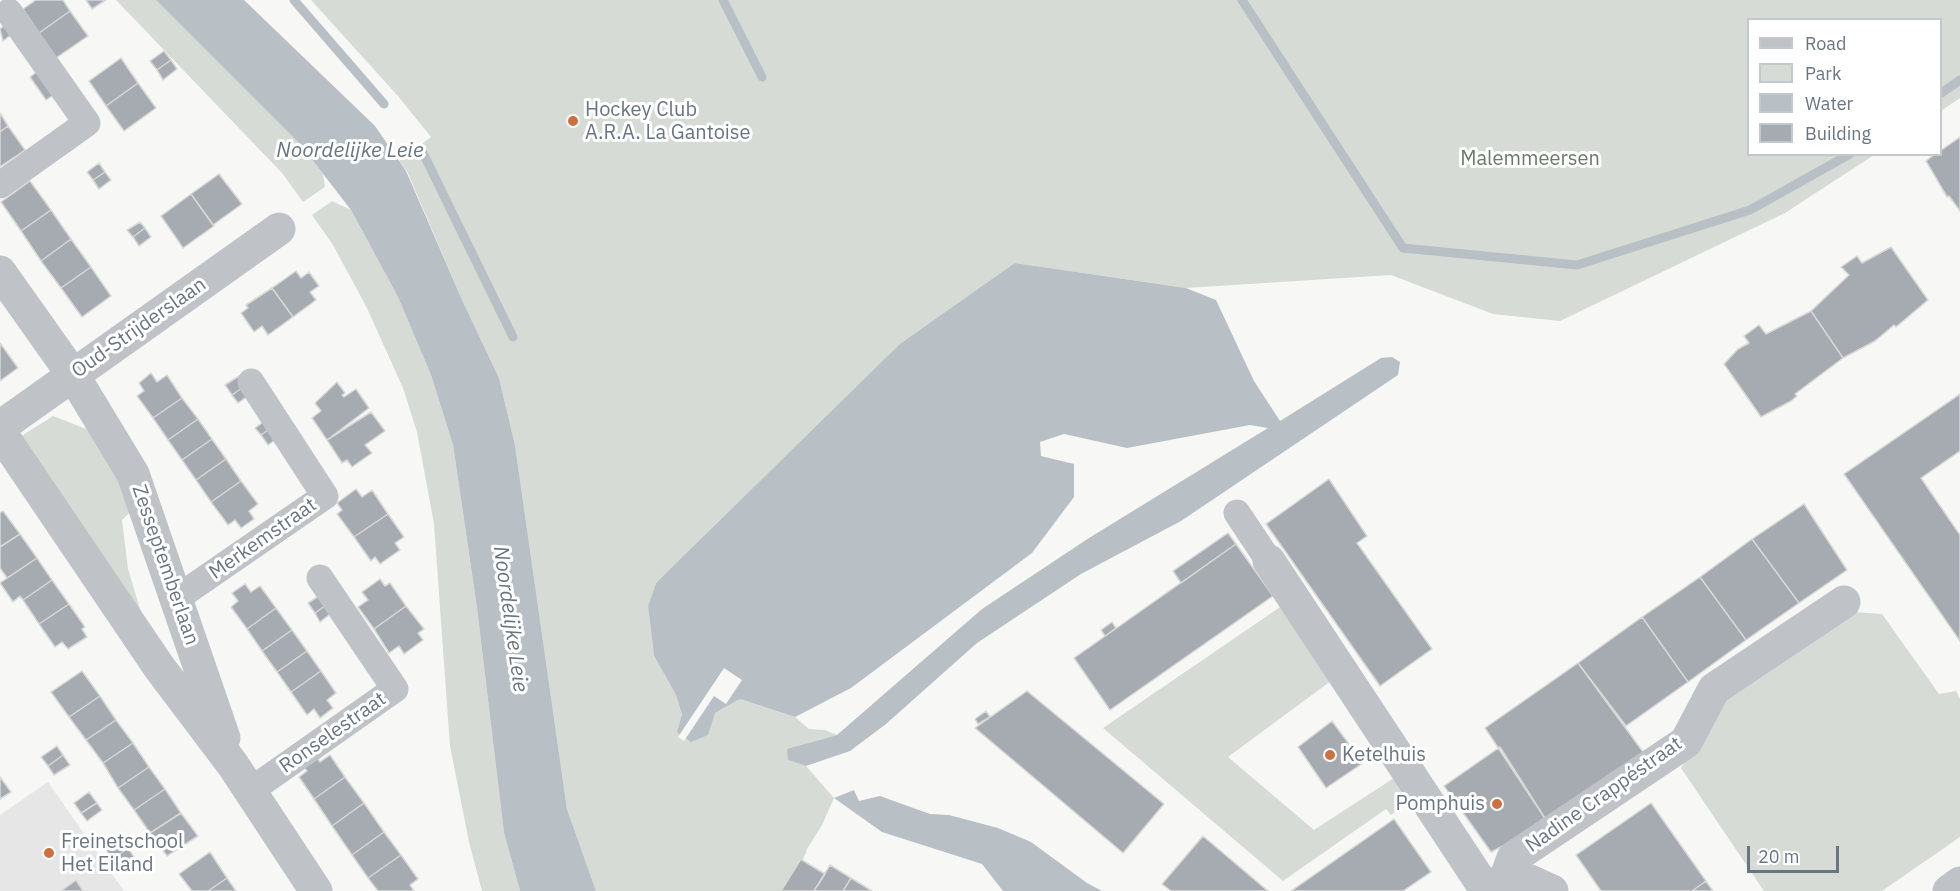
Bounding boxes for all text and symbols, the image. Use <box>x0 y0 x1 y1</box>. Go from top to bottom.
legend <box>1747 18 1942 156</box>
text: Road <box>1805 32 1846 55</box>
text: Park <box>1805 62 1841 85</box>
text: Water <box>1805 92 1853 115</box>
place label: Hockey Club A.R.A. La Gantoise <box>585 98 751 145</box>
marker: Hockey Club A.R.A. La Gantoise <box>566 114 580 128</box>
text: Building <box>1805 122 1871 145</box>
water label: Noordelijke Leie <box>276 138 424 164</box>
park label: Malemmeersen <box>1460 147 1600 171</box>
street label: Oud-Strijderslaan <box>67 273 211 383</box>
street label: Zesseptemberlaan <box>126 482 204 648</box>
street label: Merkemstraat <box>205 493 321 585</box>
water label: Noordelijke Leie <box>487 544 533 694</box>
street label: Ronselestraat <box>275 687 391 779</box>
street label: Nadine Crappéstraat <box>1521 732 1687 858</box>
place label: Ketelhuis <box>1342 743 1426 767</box>
marker: Ketelhuis <box>1323 748 1337 762</box>
place label: Pomphuis <box>1396 792 1485 816</box>
marker: Pomphuis <box>1490 797 1504 811</box>
place label: Freinetschool Het Eiland <box>61 830 183 877</box>
scale bar <box>1750 834 1842 872</box>
text: 20 m <box>1758 845 1800 868</box>
marker: Freinetschool Het Eiland <box>42 846 56 860</box>

